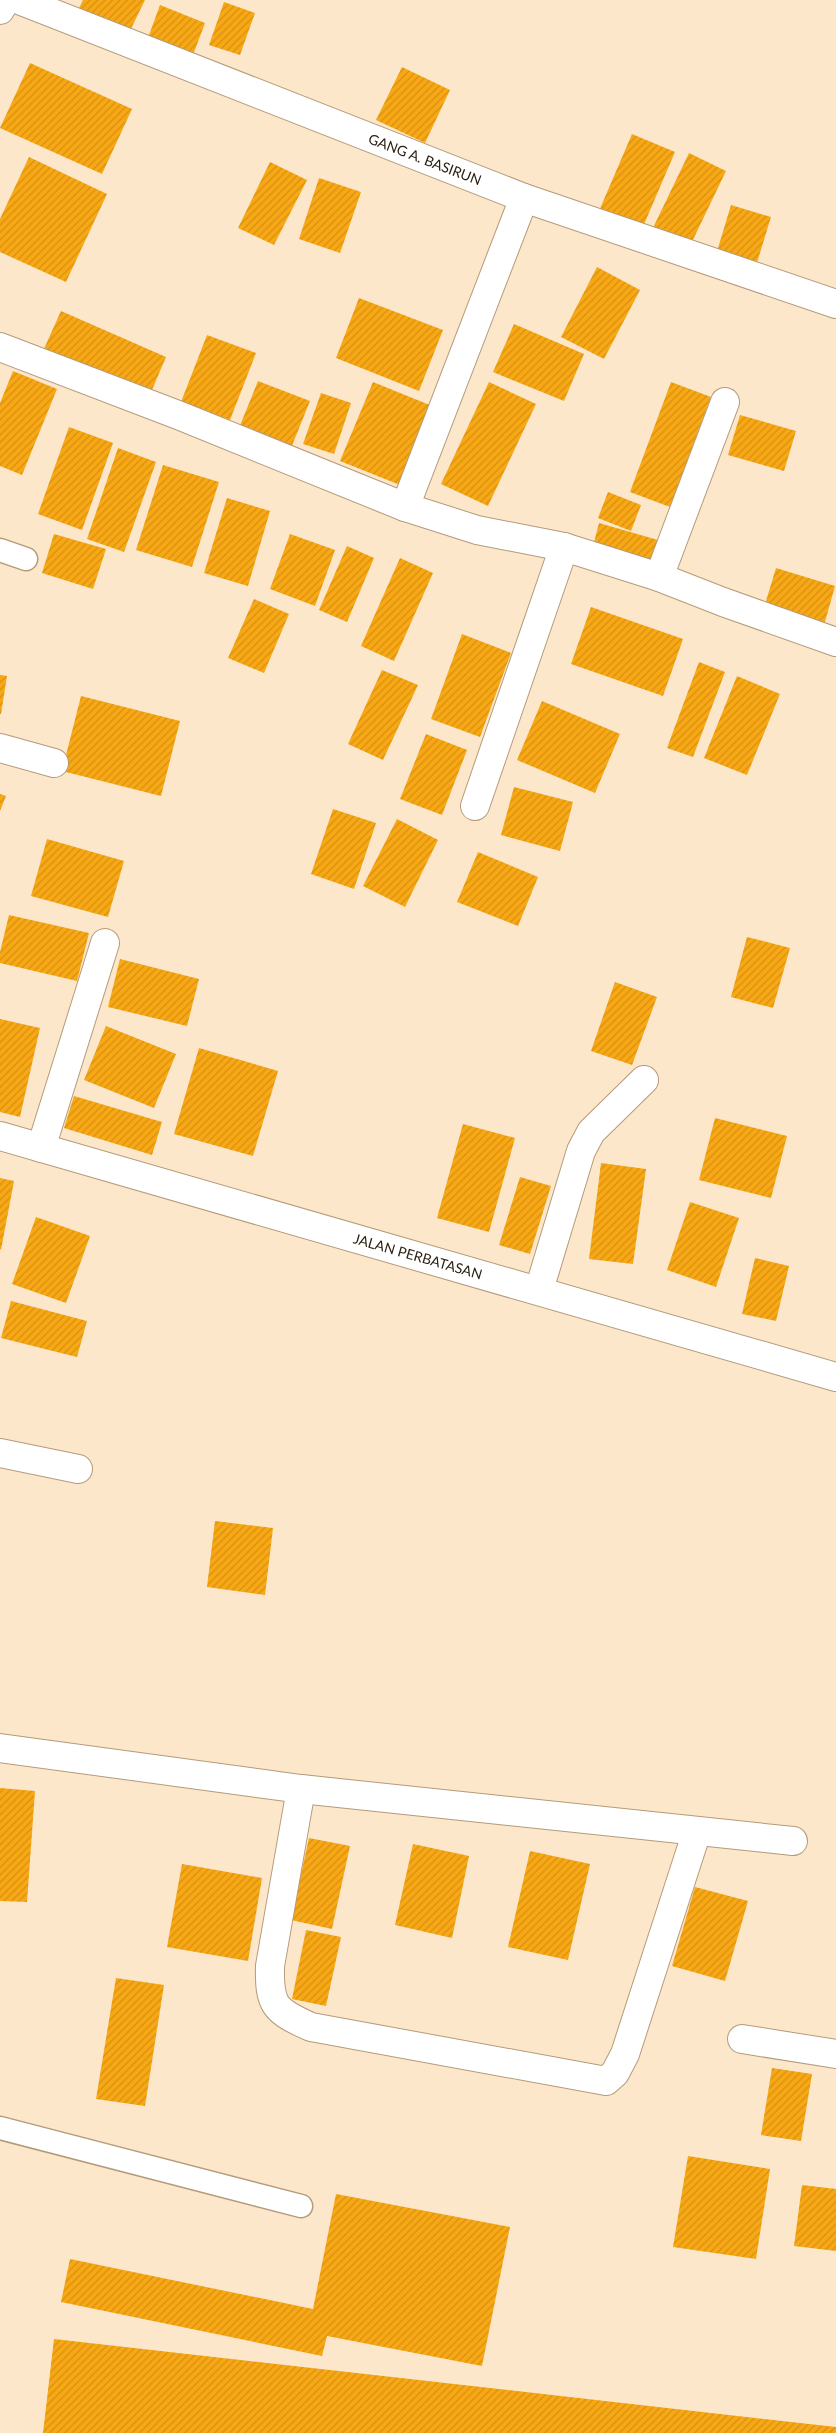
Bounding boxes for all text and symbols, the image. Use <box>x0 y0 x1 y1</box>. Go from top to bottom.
street label: GANG A. BASIRUN <box>366 130 484 188</box>
street label: JALAN PERBATASAN <box>352 1229 484 1283</box>

